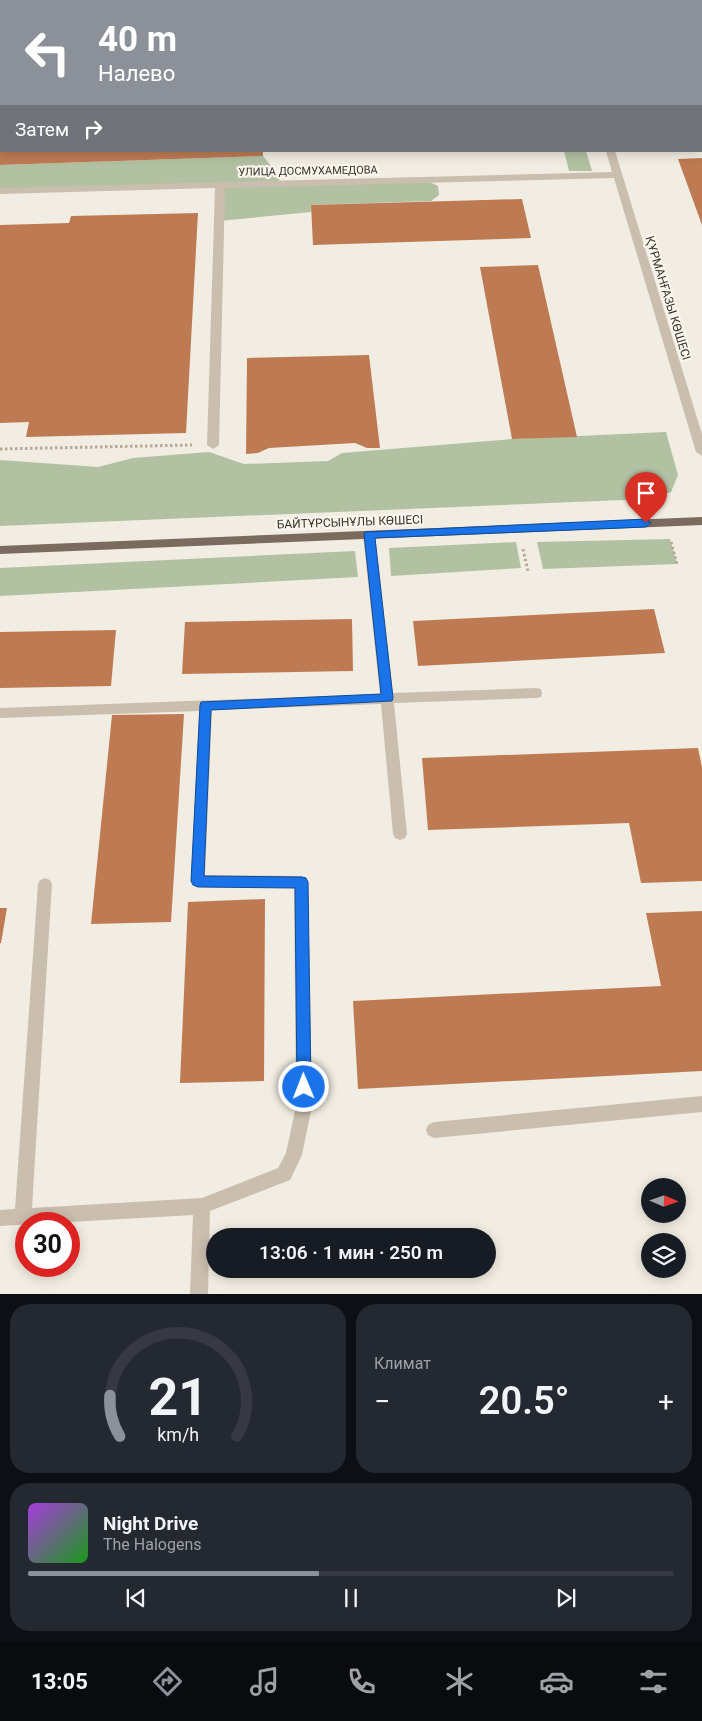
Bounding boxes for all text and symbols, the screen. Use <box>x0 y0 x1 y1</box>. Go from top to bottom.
text: 40 m <box>98 19 177 60</box>
icon: left <box>15 20 80 85</box>
text: Налево <box>98 61 175 86</box>
icon: right <box>79 115 107 143</box>
text: Затем <box>15 118 69 141</box>
street label: УЛИЦА ДОСМУХАМЕДОВА <box>238 163 379 179</box>
street label: ҚҰРМАНҒАЗЫ КӨШЕСІ <box>642 234 694 362</box>
pin <box>625 472 667 523</box>
icon: arrive <box>632 479 660 507</box>
street label: БАЙТҰРСЫНҰЛЫ КӨШЕСІ <box>277 511 423 532</box>
position arrow <box>277 1060 329 1112</box>
north arrow <box>641 1178 686 1222</box>
map controls <box>641 1178 686 1278</box>
speed limit sign: 30 <box>15 1212 80 1277</box>
button: layers <box>641 1233 686 1278</box>
text: 13:06 · 1 мин · 250 m <box>259 1241 443 1264</box>
text: Климат <box>374 1354 431 1373</box>
text: 21 <box>148 1367 208 1428</box>
text: 20.5° <box>479 1379 569 1423</box>
text: − <box>374 1385 390 1418</box>
text: + <box>658 1385 674 1418</box>
text: km/h <box>157 1424 199 1445</box>
text: Night Drive <box>103 1512 198 1535</box>
text: The Halogens <box>103 1535 202 1554</box>
icon: previous <box>122 1584 150 1612</box>
icon: pause <box>337 1584 365 1612</box>
icon: next <box>552 1584 580 1612</box>
icon: directions <box>150 1664 185 1699</box>
icon: music <box>247 1664 282 1699</box>
icon: phone <box>344 1664 379 1699</box>
icon: climate <box>442 1664 477 1699</box>
icon: car <box>539 1664 574 1699</box>
icon: filters <box>636 1664 671 1699</box>
text: 13:05 <box>31 1669 88 1694</box>

